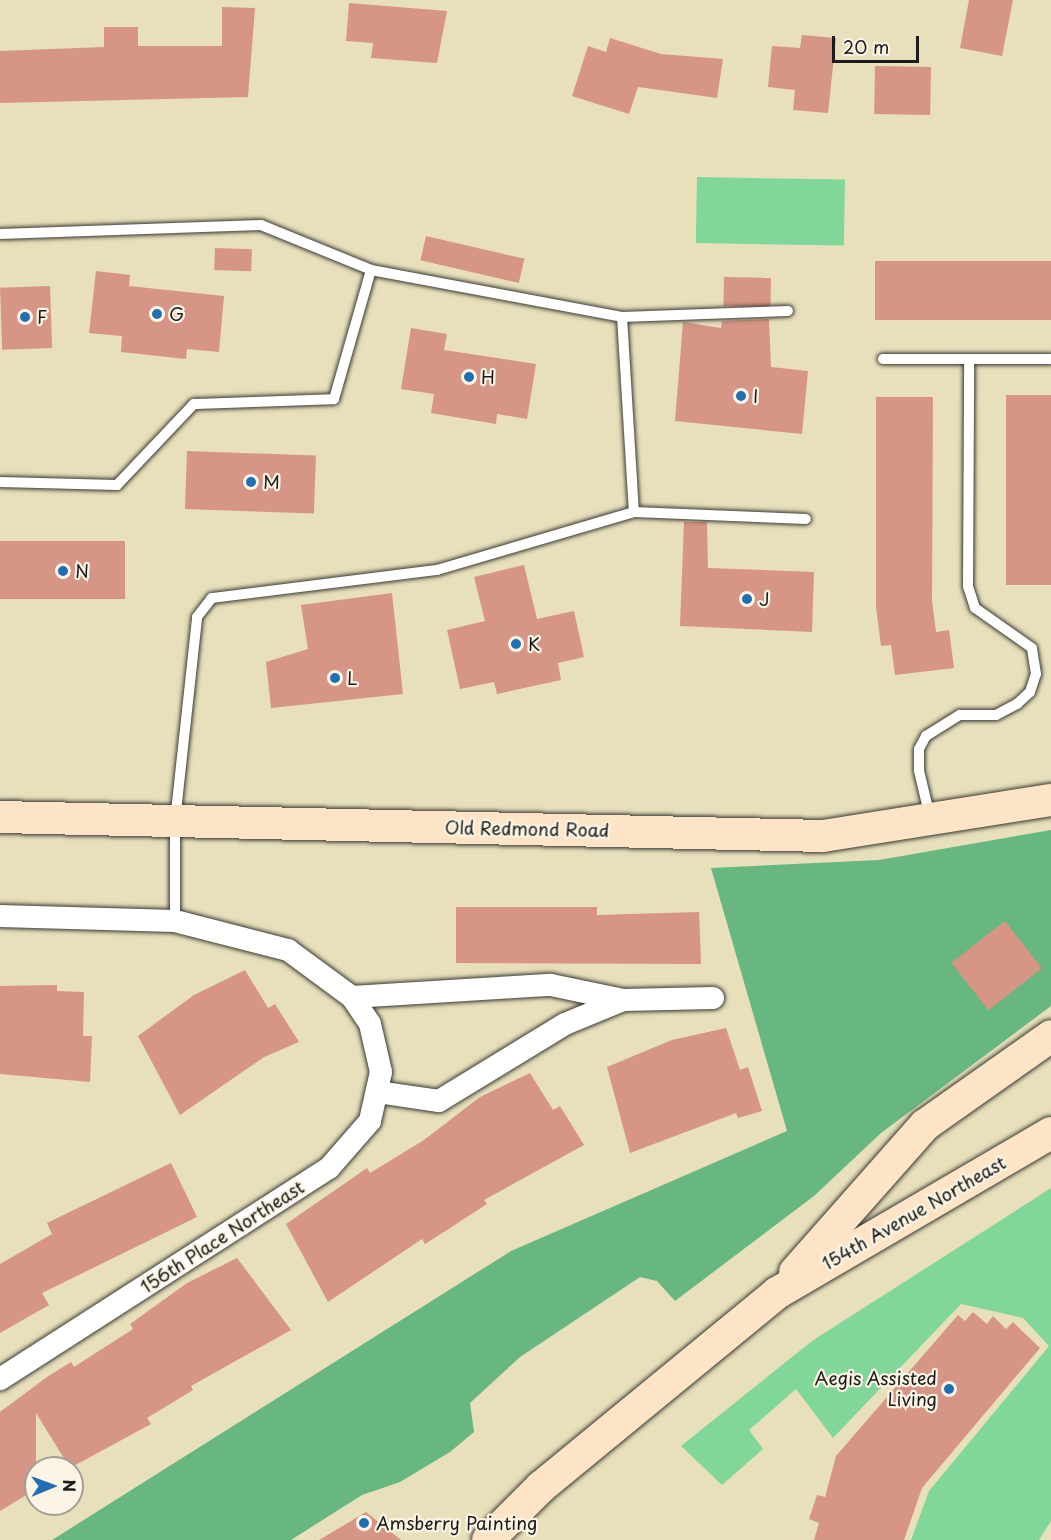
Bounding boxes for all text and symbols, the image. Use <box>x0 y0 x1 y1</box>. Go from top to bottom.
scale bar <box>835 24 922 62</box>
text: 20 m <box>843 33 889 60</box>
place label: G <box>169 303 184 325</box>
place label: F <box>37 306 47 328</box>
marker: G <box>150 307 164 321</box>
marker: F <box>18 310 32 324</box>
place label: H <box>481 366 495 388</box>
marker: H <box>462 370 476 384</box>
place label: I <box>753 385 759 407</box>
marker: I <box>734 389 748 403</box>
place label: M <box>263 471 280 493</box>
marker: M <box>244 475 258 489</box>
place label: N <box>75 560 89 582</box>
marker: N <box>56 564 70 578</box>
place label: J <box>759 588 770 610</box>
marker: J <box>740 592 754 606</box>
place label: K <box>528 633 540 655</box>
marker: K <box>509 637 523 651</box>
place label: L <box>347 667 357 689</box>
marker: L <box>328 671 342 685</box>
street label: Old Redmond Road <box>444 817 610 841</box>
street label: 154th Avenue Northeast <box>818 1152 1010 1274</box>
street label: 156th Place Northeast <box>135 1175 309 1299</box>
place label: Aegis Assisted Living <box>813 1368 937 1410</box>
marker: Aegis Assisted Living <box>942 1382 956 1396</box>
north arrow <box>24 1456 84 1516</box>
text: N <box>58 1479 82 1492</box>
place label: Amsberry Painting <box>376 1512 537 1534</box>
marker: Amsberry Painting <box>357 1516 371 1530</box>

